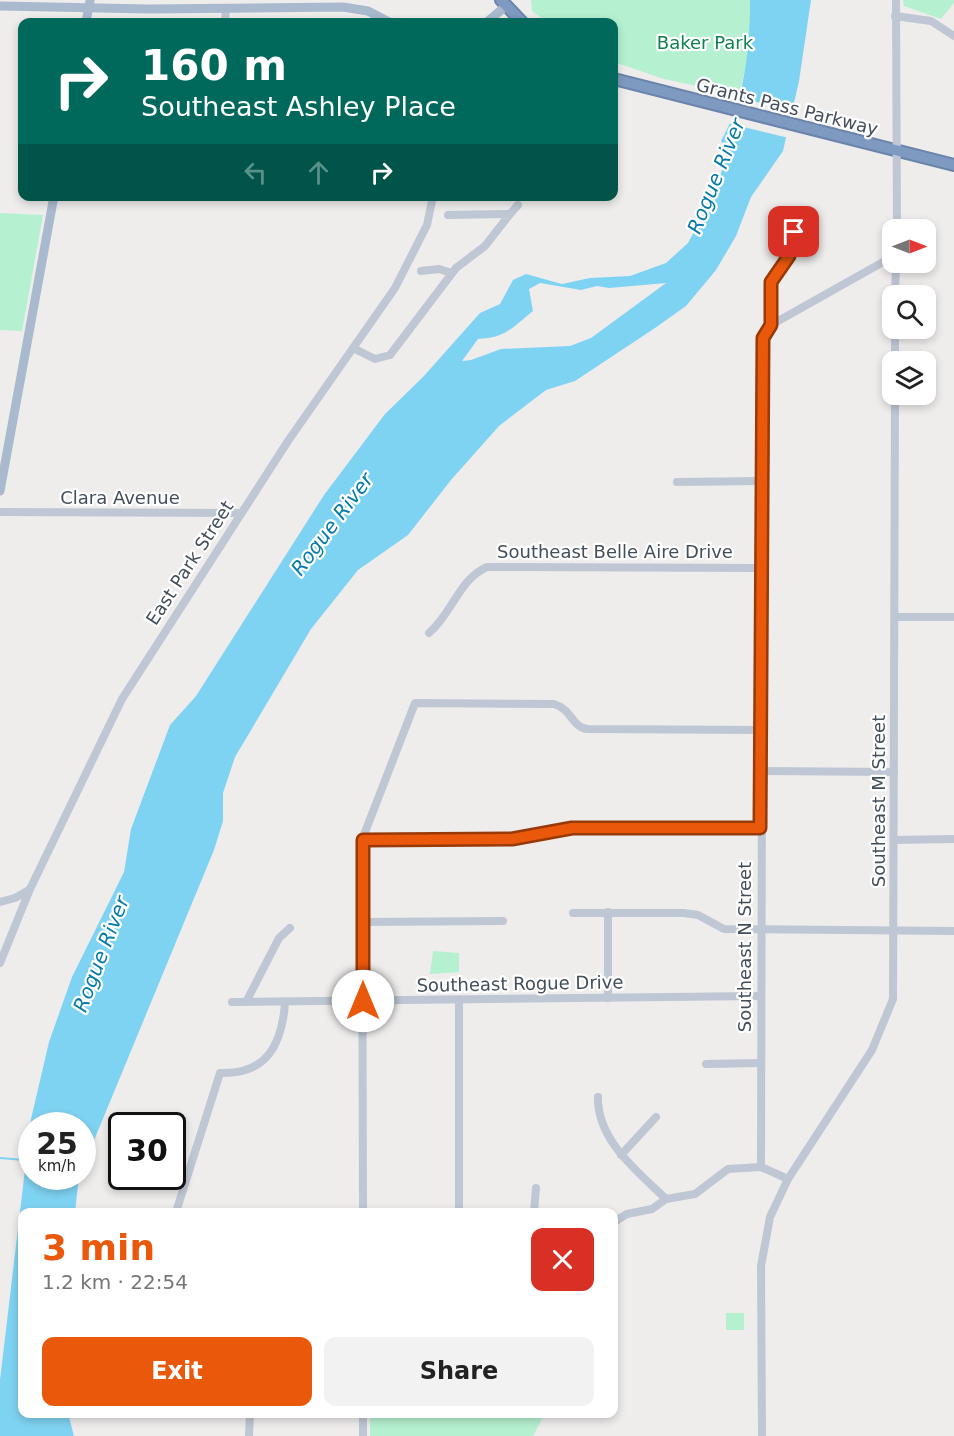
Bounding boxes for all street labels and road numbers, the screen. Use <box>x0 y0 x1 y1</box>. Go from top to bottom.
street label: Grants Pass Parkway <box>694 74 881 139</box>
street label: Clara Avenue <box>60 487 180 508</box>
street label: East Park Street <box>142 497 238 629</box>
street label: Southeast Belle Aire Drive <box>497 541 733 562</box>
street label: Southeast M Street <box>868 715 889 887</box>
street label: Southeast N Street <box>734 862 755 1032</box>
street label: Southeast Rogue Drive <box>416 971 624 996</box>

